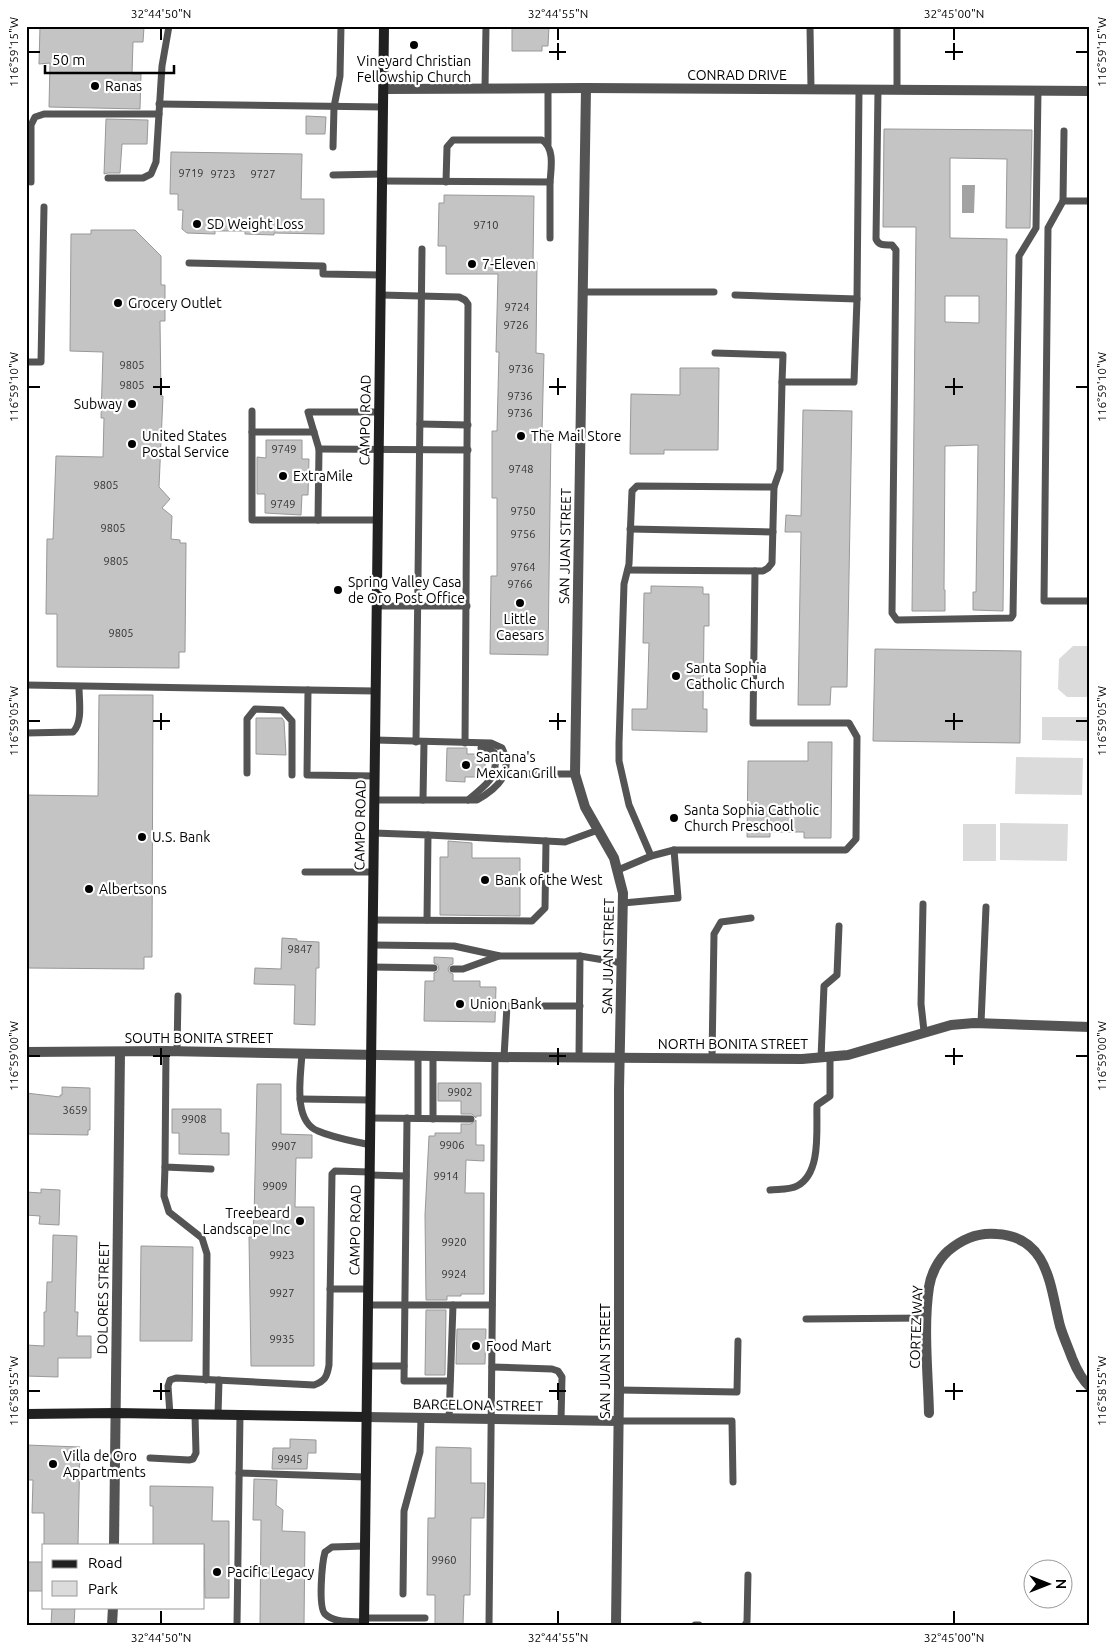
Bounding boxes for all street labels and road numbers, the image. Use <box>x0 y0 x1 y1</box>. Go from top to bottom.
street label: CONRAD DRIVE <box>687 67 787 83</box>
street label: CAMPO ROAD <box>356 374 374 466</box>
street label: SAN JUAN STREET <box>556 488 574 604</box>
street label: CAMPO ROAD <box>351 779 369 871</box>
street label: SAN JUAN STREET <box>599 898 617 1014</box>
street label: SOUTH BONITA STREET <box>125 1030 273 1046</box>
street label: NORTH BONITA STREET <box>658 1036 808 1052</box>
street label: CAMPO ROAD <box>346 1184 364 1276</box>
street label: DOLORES STREET <box>94 1241 112 1355</box>
street label: CORTEZ WAY <box>907 1285 925 1369</box>
street label: SAN JUAN STREET <box>597 1303 613 1419</box>
street label: BARCELONA STREET <box>413 1396 543 1414</box>

